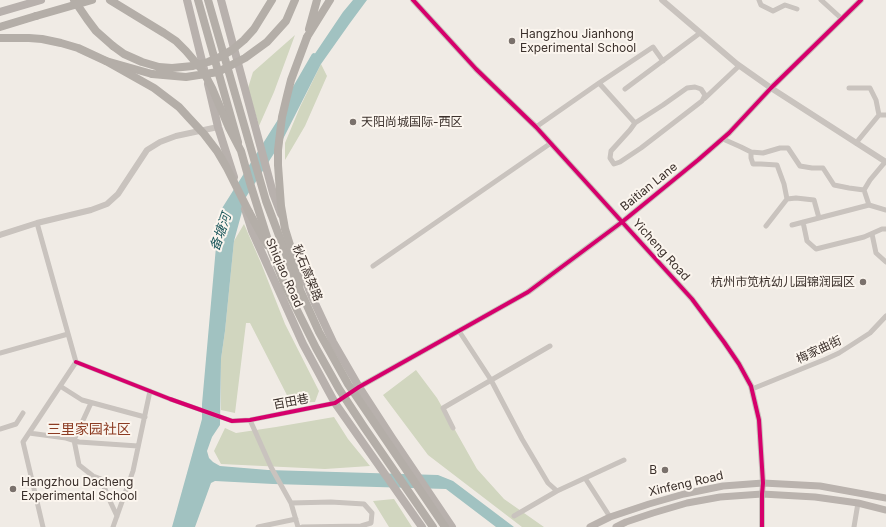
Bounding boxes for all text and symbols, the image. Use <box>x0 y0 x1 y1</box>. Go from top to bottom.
place label: Hangzhou Jianhong Experimental School <box>520 27 636 55</box>
marker: Hangzhou Jianhong Experimental School <box>507 36 517 46</box>
place label: 天阳尚城国际-西区 <box>361 115 463 129</box>
marker: 天阳尚城国际-西区 <box>348 117 358 127</box>
street label: Baitian Lane <box>618 160 680 214</box>
water label: 备塘河 <box>207 211 235 253</box>
street label: Yicheng Road <box>629 216 693 284</box>
street label: Shiqiao Road <box>262 236 306 310</box>
street label: 秋石高架路 <box>289 242 325 304</box>
place label: 杭州市笕杭幼儿园锦润园区 <box>711 275 855 289</box>
marker: 杭州市笕杭幼儿园锦润园区 <box>858 277 868 287</box>
street label: 梅家曲街 <box>794 333 844 367</box>
street label: 百田巷 <box>272 391 310 413</box>
district label: 三里家园社区 <box>47 422 131 438</box>
place label: B <box>649 463 657 477</box>
marker: B <box>660 465 670 475</box>
street label: Xinfeng Road <box>647 468 725 500</box>
place label: Hangzhou Dacheng Experimental School <box>21 475 137 503</box>
marker: Hangzhou Dacheng Experimental School <box>8 484 18 494</box>

